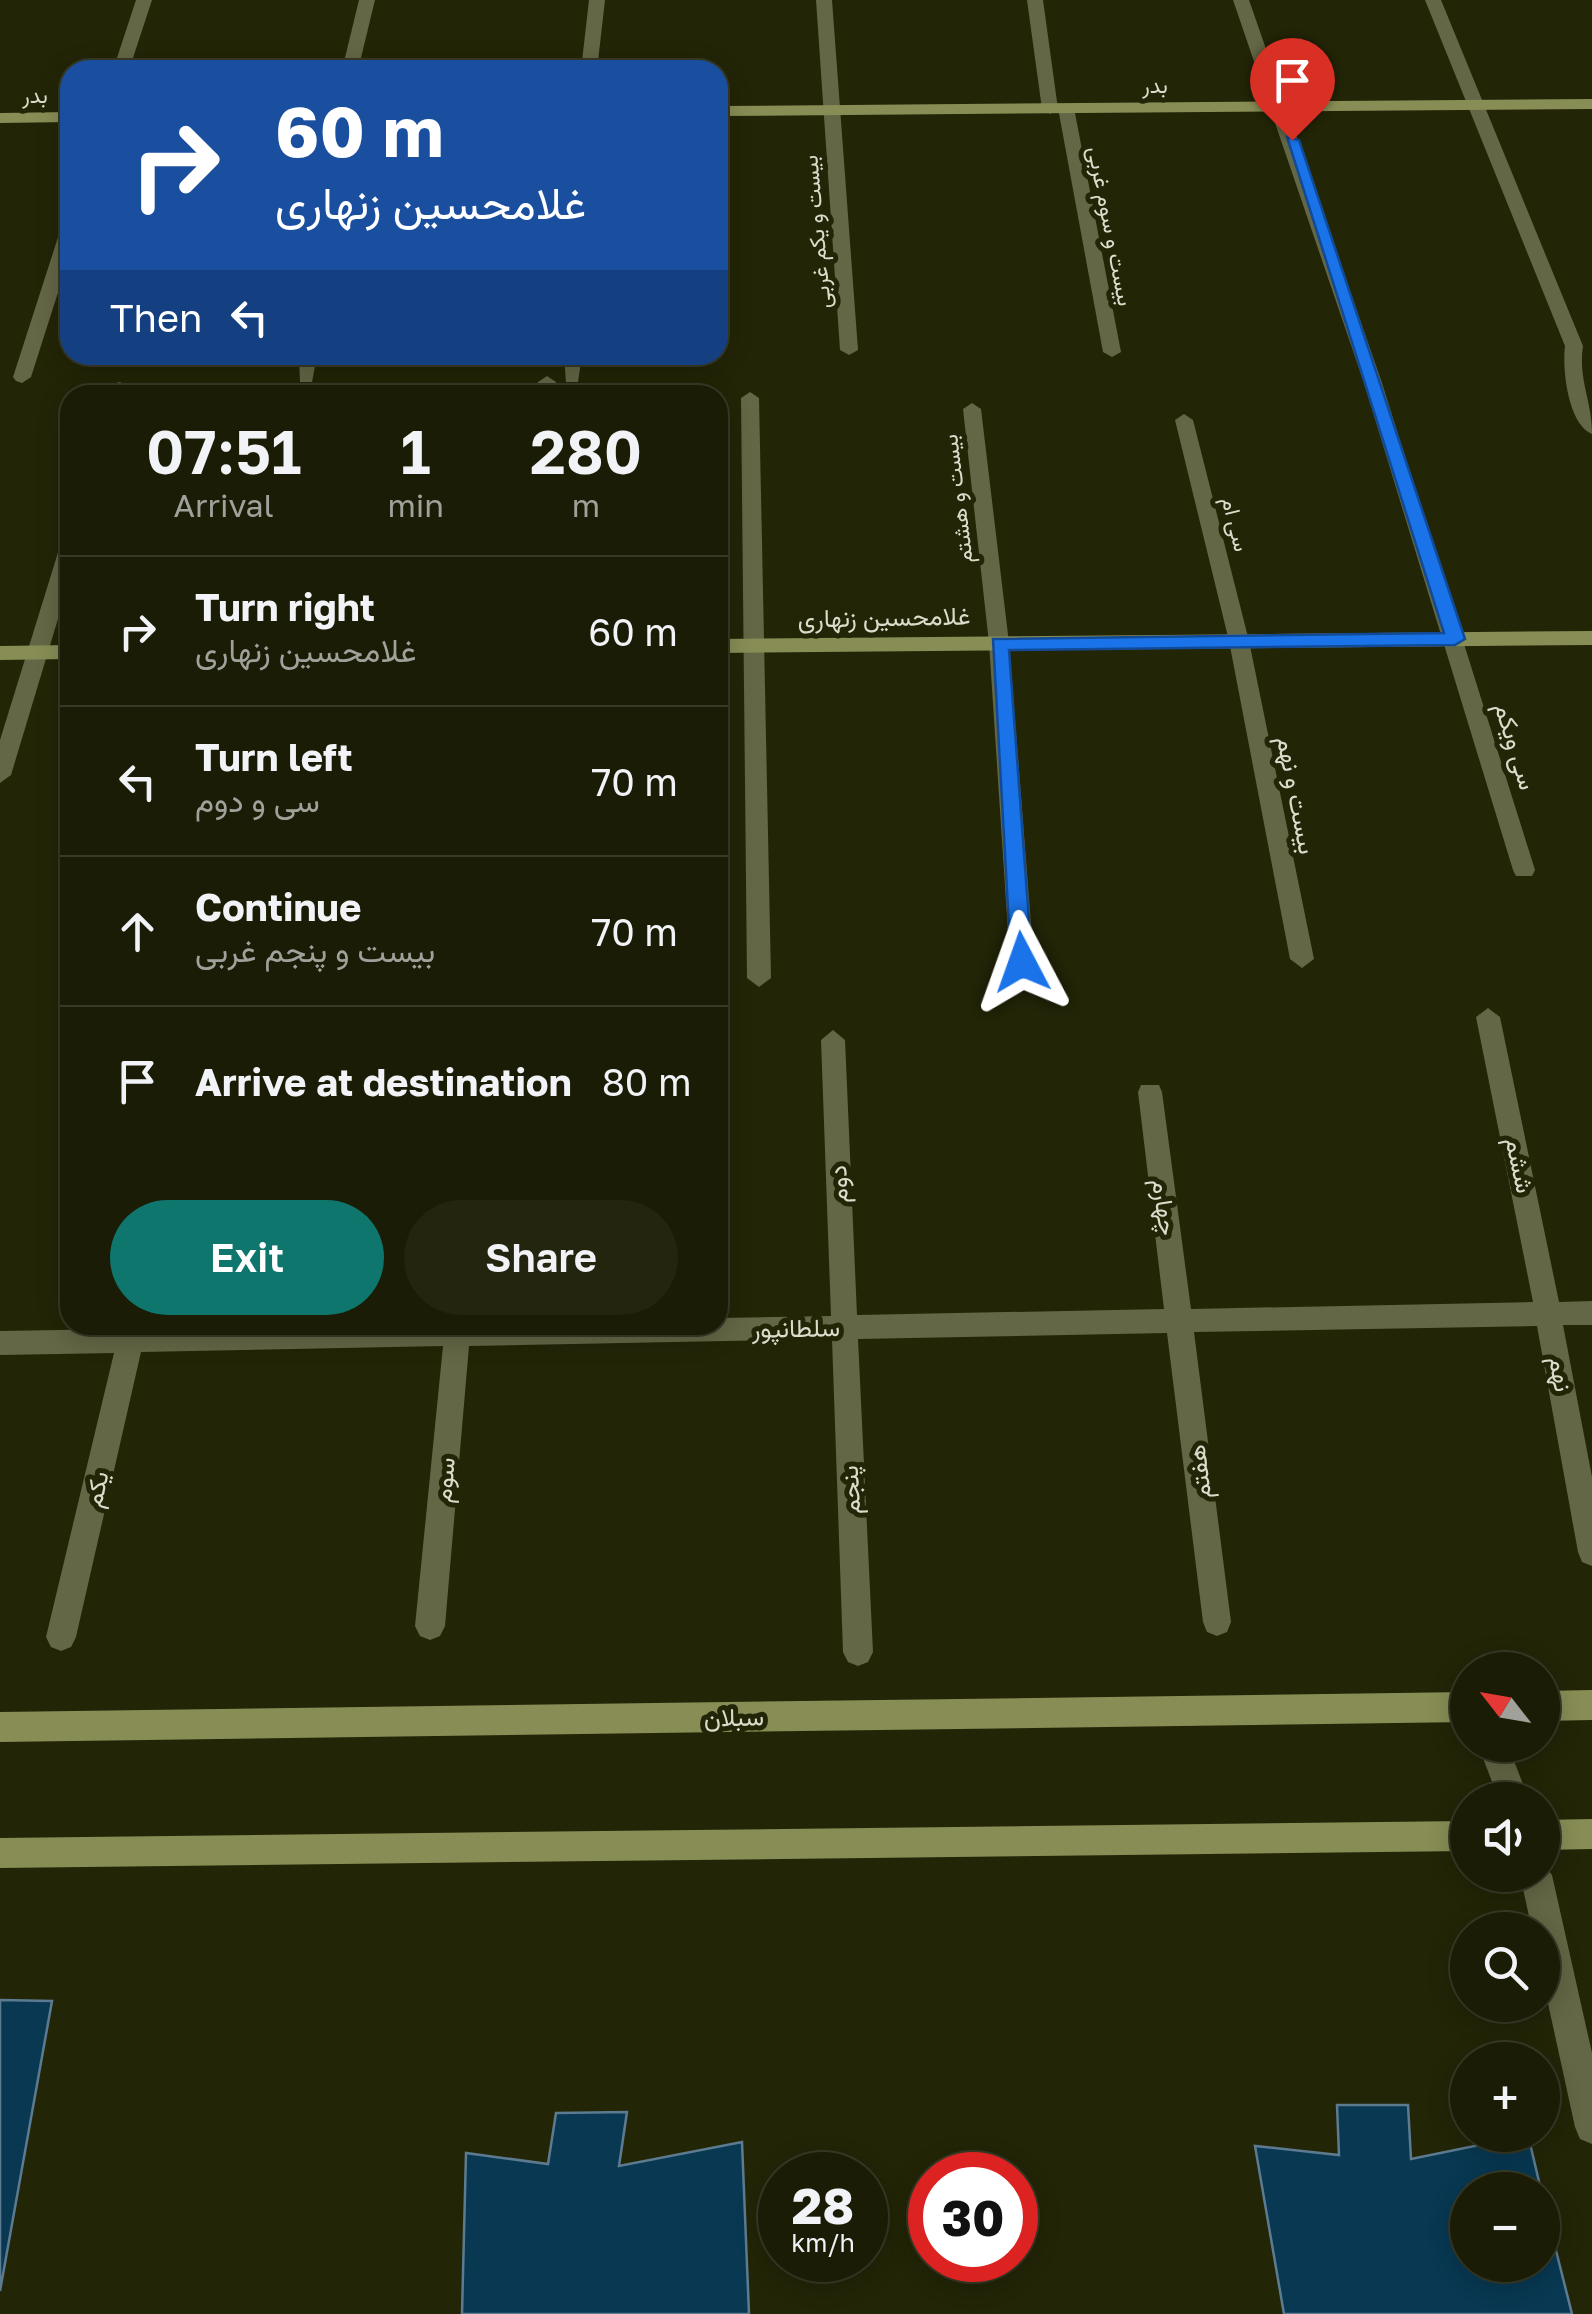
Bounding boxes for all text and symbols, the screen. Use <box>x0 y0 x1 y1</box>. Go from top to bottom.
pin <box>1250 38 1335 141</box>
icon: arrive <box>1265 53 1320 108</box>
street label: بدر <box>1141 71 1168 99</box>
street label: بدر <box>21 81 48 109</box>
text: 60 m <box>275 88 444 172</box>
icon: right <box>110 100 240 230</box>
street label: بیست و سوم غربی <box>1081 144 1140 308</box>
street label: بیست و یکم غربی <box>795 154 838 310</box>
text: غلامحسین زنهاری <box>275 175 586 229</box>
icon: left <box>222 290 277 345</box>
text: Then <box>110 295 202 340</box>
text: 07:51 <box>146 415 301 487</box>
text: 1 <box>401 415 431 487</box>
text: 280 <box>530 415 642 487</box>
street label: بیست و هشتم <box>935 433 980 565</box>
text: Arrival <box>174 486 274 524</box>
text: min <box>387 486 444 524</box>
text: m <box>572 486 600 524</box>
street label: سی ام <box>1215 494 1256 554</box>
text: Turn right <box>195 584 375 629</box>
street label: غلامحسین زنهاری <box>797 599 971 635</box>
icon: right <box>110 604 165 659</box>
text: 60 m <box>588 609 678 654</box>
text: غلامحسین زنهاری <box>195 631 416 669</box>
street label: سی ویکم <box>1487 698 1544 794</box>
street label: بیست و نهم <box>1269 733 1324 857</box>
text: Turn left <box>195 734 353 779</box>
icon: left <box>110 754 165 809</box>
text: 70 m <box>591 759 678 804</box>
text: سی و دوم <box>195 781 320 819</box>
text: Continue <box>195 884 361 929</box>
icon: ahead <box>110 904 165 959</box>
text: 70 m <box>591 909 678 954</box>
position arrow <box>970 910 1074 1014</box>
text: بیست و پنجم غربی <box>195 931 435 969</box>
icon: arrive <box>110 1054 165 1109</box>
text: Arrive at destination <box>195 1059 572 1104</box>
text: 80 m <box>602 1059 692 1104</box>
street label: ششم <box>1497 1134 1542 1196</box>
street label: دوم <box>821 1164 856 1204</box>
street label: چهارم <box>1144 1176 1185 1238</box>
button: Exit <box>110 1200 384 1315</box>
button: Share <box>404 1200 678 1315</box>
street label: سلطانپور <box>751 1311 840 1346</box>
street label: نهم <box>1541 1354 1580 1394</box>
street label: هفتم <box>1180 1443 1219 1501</box>
street label: سوم <box>426 1456 463 1504</box>
street label: پنجم <box>833 1465 868 1515</box>
street label: یکم <box>76 1468 117 1511</box>
north arrow <box>1450 1652 1560 1762</box>
map controls <box>1450 1652 1560 2282</box>
street label: سبلان <box>704 1700 764 1733</box>
button: sound <box>1450 1782 1560 1892</box>
button: search <box>1450 1912 1560 2022</box>
button: + <box>1450 2042 1560 2152</box>
speed limit sign: 30 <box>908 2152 1038 2282</box>
button: − <box>1450 2172 1560 2282</box>
text: 28 <box>792 2175 854 2235</box>
text: km/h <box>791 2227 855 2258</box>

